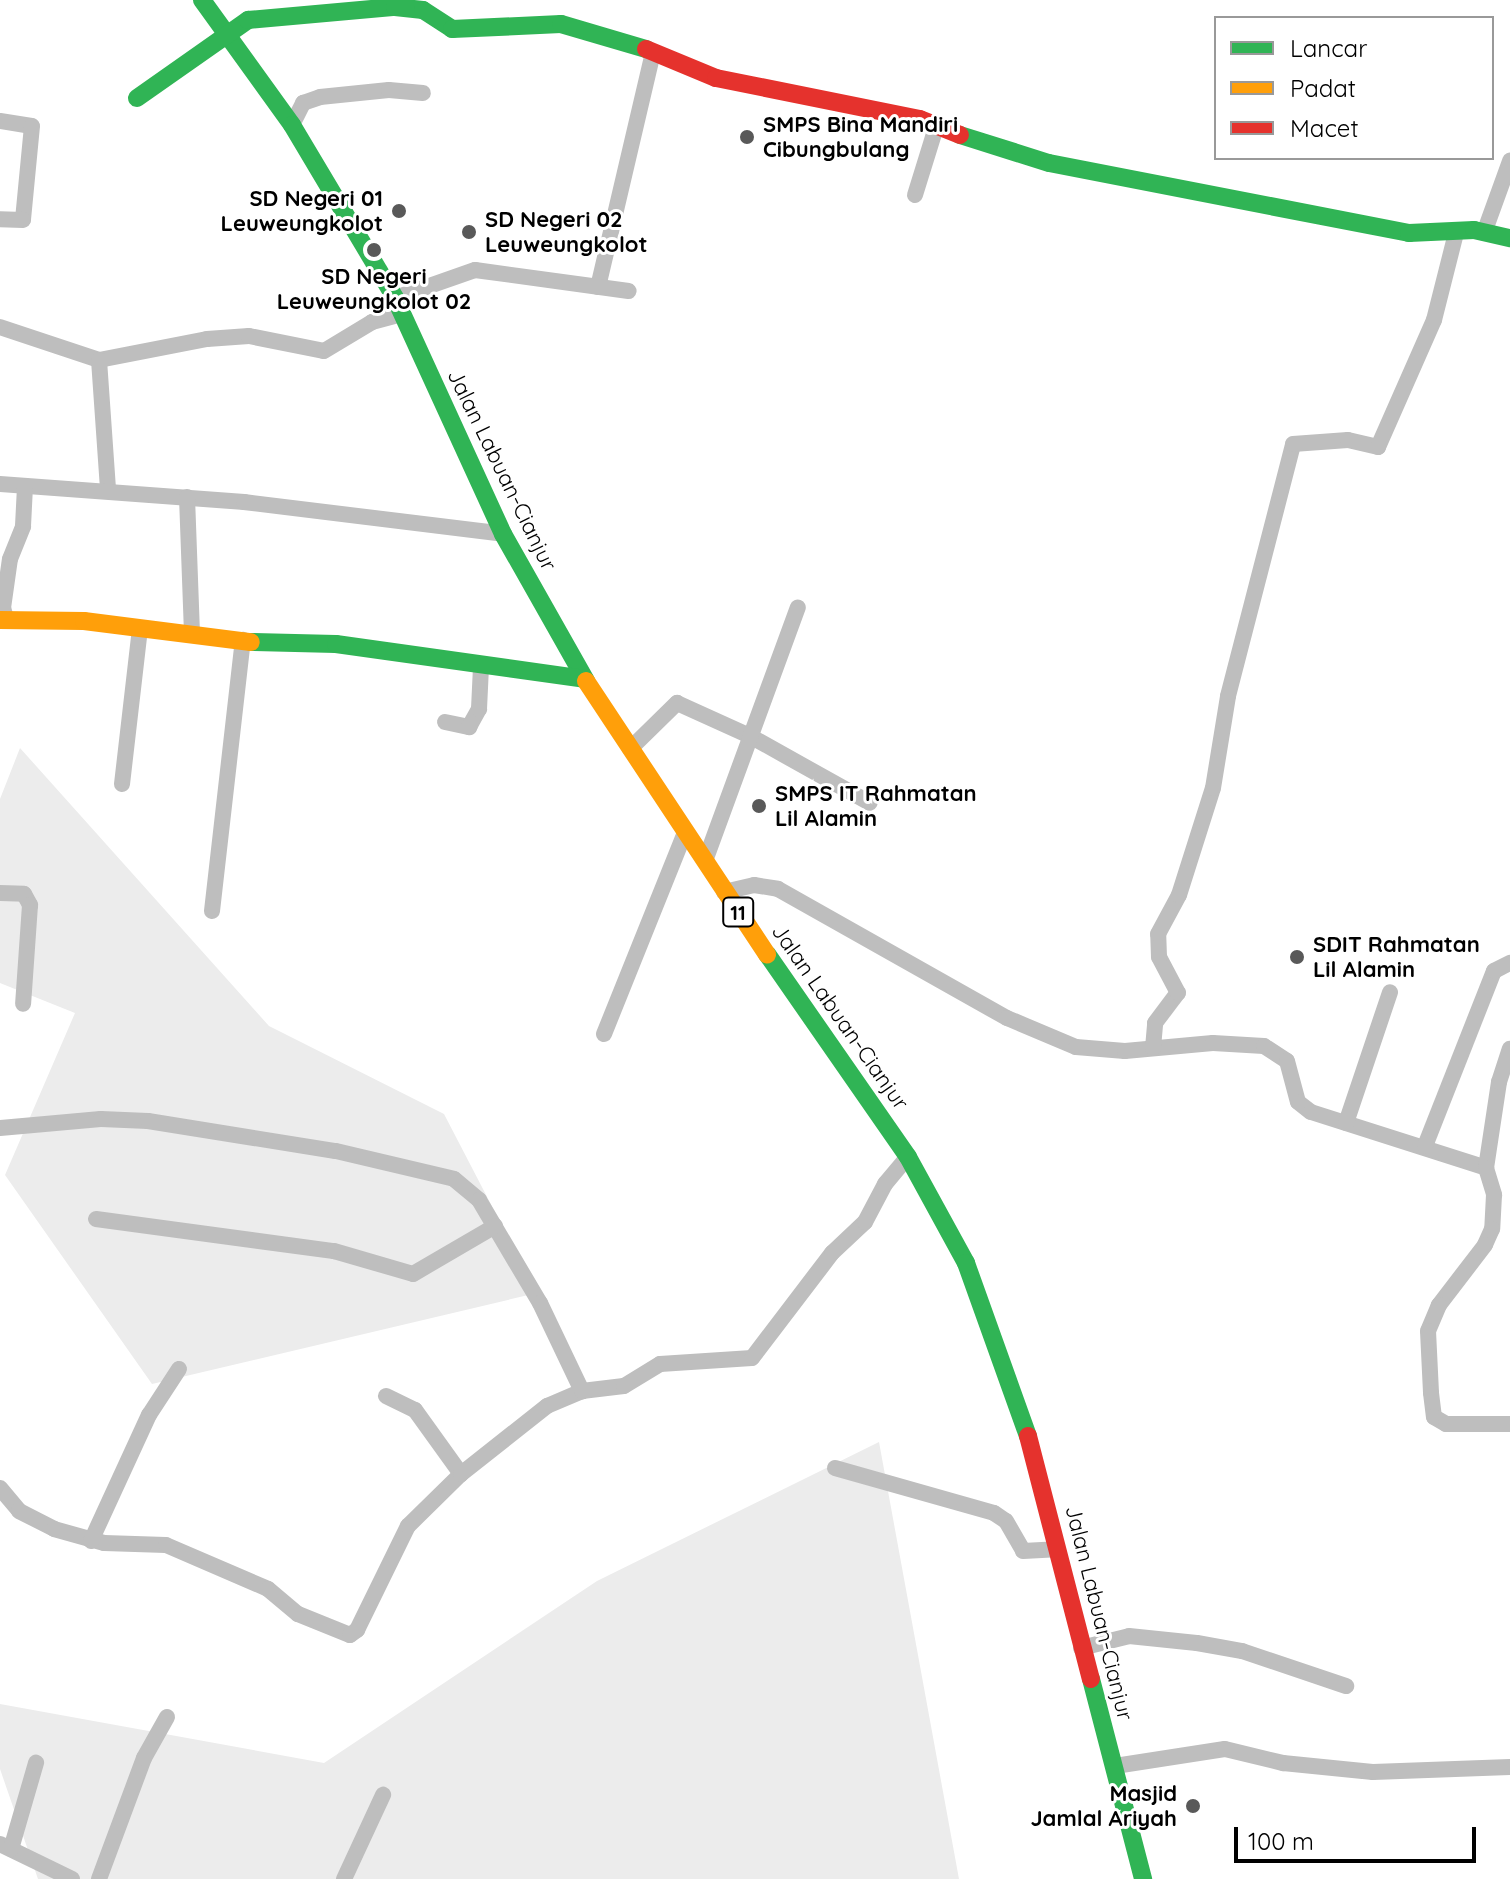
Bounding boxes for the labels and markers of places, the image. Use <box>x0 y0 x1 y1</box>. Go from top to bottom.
place label: SMPS Bina Mandiri Cibungbulang <box>763 111 958 162</box>
marker: SMPS Bina Mandiri Cibungbulang <box>738 128 756 146</box>
place label: SD Negeri 01 Leuweungkolot <box>221 185 383 236</box>
marker: SD Negeri 01 Leuweungkolot <box>390 202 408 220</box>
place label: SD Negeri 02 Leuweungkolot <box>485 206 647 258</box>
marker: SD Negeri 02 Leuweungkolot <box>460 223 478 241</box>
marker: SD Negeri Leuweungkolot 02 <box>365 241 383 259</box>
place label: SD Negeri Leuweungkolot 02 <box>277 263 471 314</box>
place label: SMPS IT Rahmatan Lil Alamin <box>775 780 977 832</box>
marker: SMPS IT Rahmatan Lil Alamin <box>750 797 768 815</box>
place label: SDIT Rahmatan Lil Alamin <box>1313 931 1480 982</box>
marker: SDIT Rahmatan Lil Alamin <box>1288 948 1306 966</box>
place label: Masjid Jamlal Ariyah <box>1030 1780 1177 1832</box>
marker: Masjid Jamlal Ariyah <box>1184 1797 1202 1815</box>

